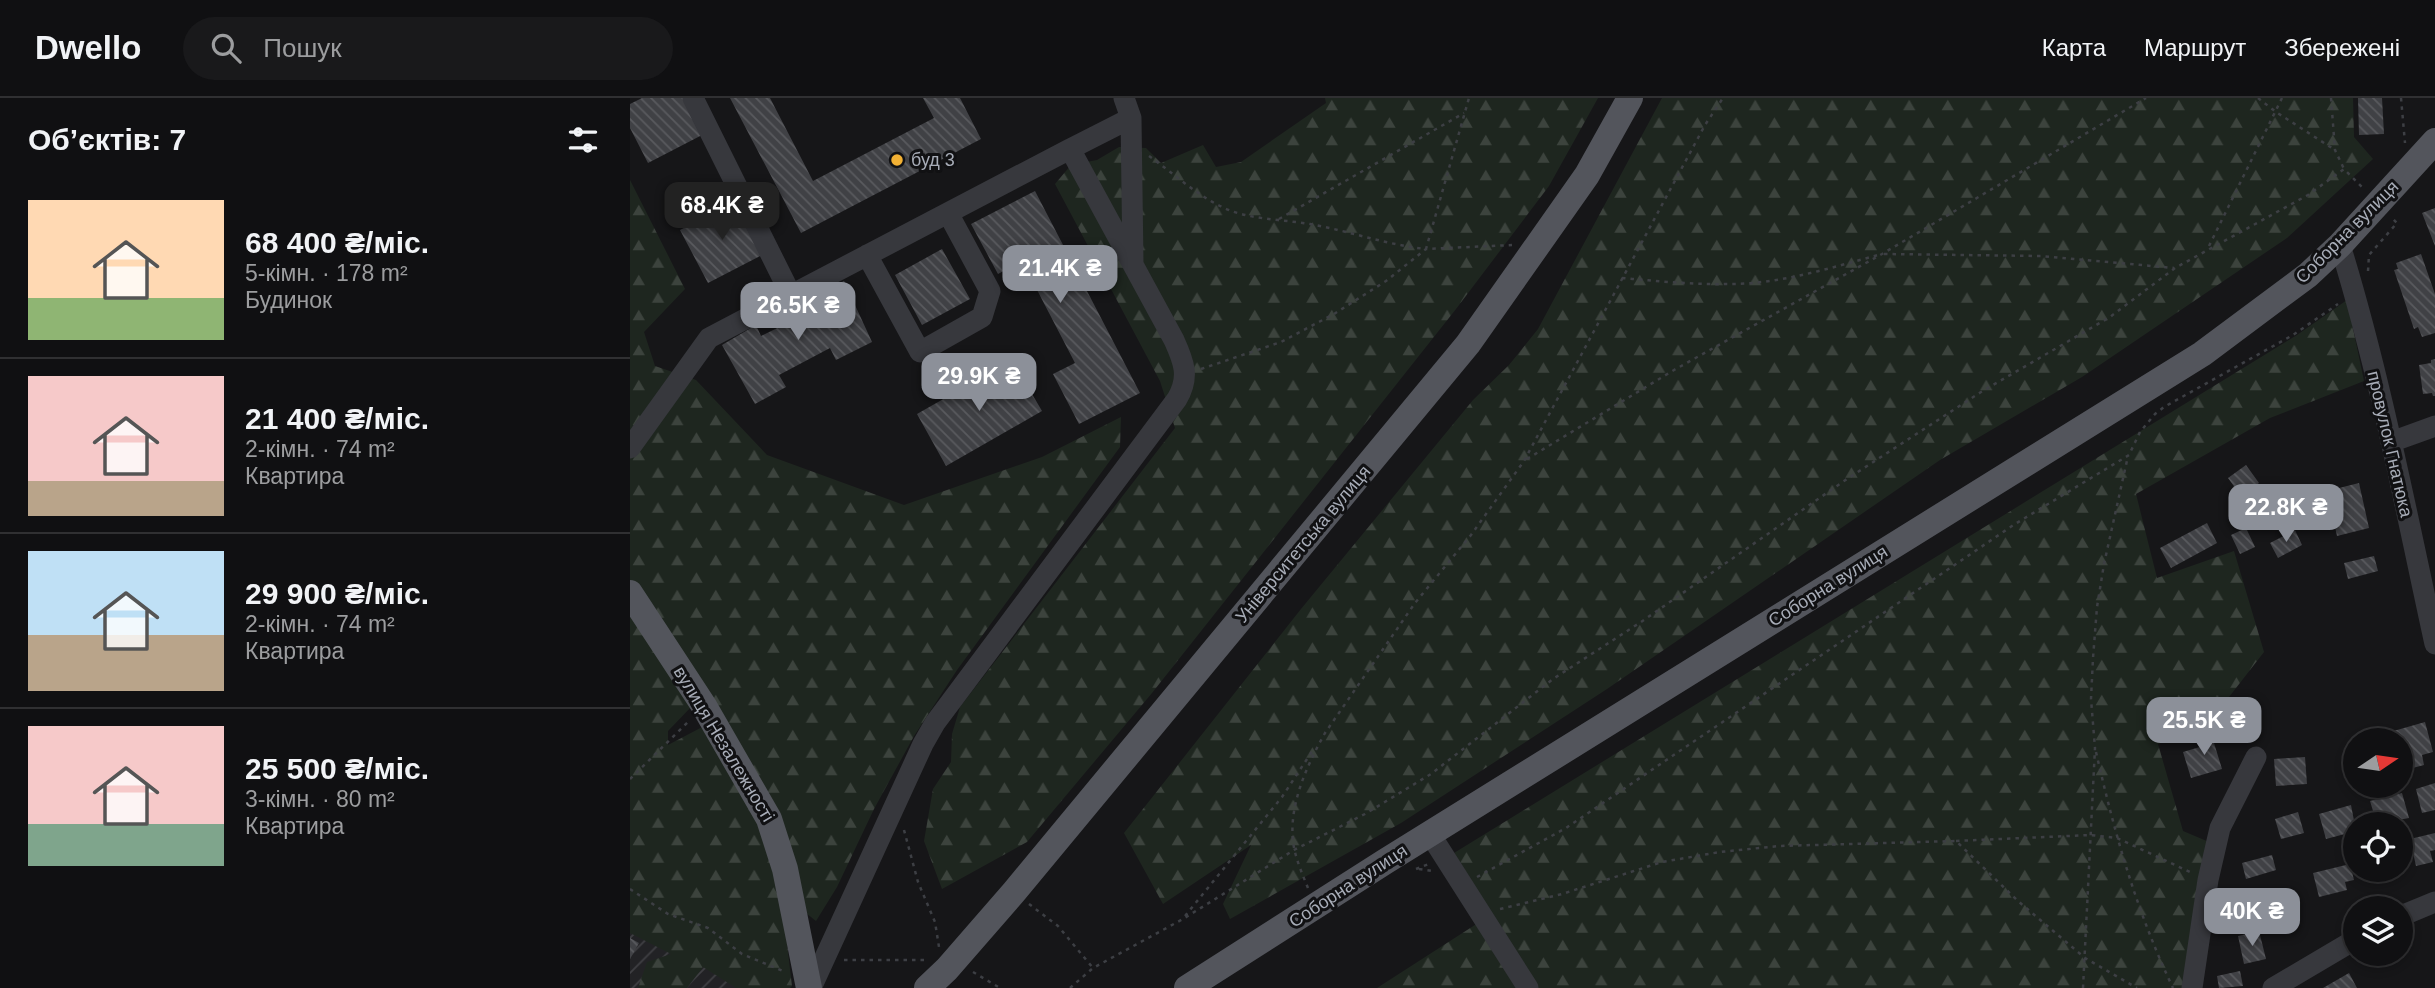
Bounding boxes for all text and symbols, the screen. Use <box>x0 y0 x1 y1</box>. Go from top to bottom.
search box <box>183 17 673 80</box>
text: Dwello <box>35 29 141 66</box>
icon: search <box>207 29 245 67</box>
text: Пошук <box>263 33 342 63</box>
text: Карта <box>2042 34 2106 61</box>
text: Маршрут <box>2144 34 2246 61</box>
text: Збережені <box>2284 34 2400 61</box>
icon: filters <box>564 121 602 159</box>
text: Об’єктів: 7 <box>28 123 186 156</box>
place label: буд 3 <box>911 150 955 170</box>
marker: буд 3 <box>889 152 905 168</box>
street label: Соборна вулиця <box>2292 177 2402 287</box>
pin: 68.4K ₴ <box>657 183 787 242</box>
text: 68.4K ₴ <box>680 192 764 218</box>
text: 68 400 ₴/міс. <box>245 226 429 259</box>
icon: home <box>84 228 168 312</box>
pin: 21.4K ₴ <box>995 246 1125 305</box>
text: 21.4K ₴ <box>1018 255 1102 281</box>
text: 5-кімн. · 178 m² <box>245 260 408 286</box>
pin: 26.5K ₴ <box>733 282 863 342</box>
text: Будинок <box>245 287 332 313</box>
text: 26.5K ₴ <box>756 292 840 318</box>
pin: 29.9K ₴ <box>914 354 1044 413</box>
text: 29.9K ₴ <box>937 363 1021 389</box>
street label: провулок Гнатюка <box>2363 369 2417 520</box>
text: 21 400 ₴/міс. <box>245 402 429 435</box>
icon: home <box>84 404 168 488</box>
text: 2-кімн. · 74 m² <box>245 436 395 462</box>
street label: Університетська вулиця <box>1232 462 1374 626</box>
text: Квартира <box>245 463 344 489</box>
pin: 22.8K ₴ <box>2221 484 2351 544</box>
text: 22.8K ₴ <box>2244 494 2328 520</box>
street label: Соборна вулиця <box>1765 541 1891 631</box>
text: 29 900 ₴/міс. <box>245 577 429 610</box>
icon: home <box>84 579 168 663</box>
text: 2-кімн. · 74 m² <box>245 611 395 637</box>
text: Квартира <box>245 638 344 664</box>
street label: вулиця Незалежності <box>670 663 778 825</box>
pin: 25.5K ₴ <box>2139 698 2269 757</box>
text: 25.5K ₴ <box>2162 707 2246 733</box>
north arrow <box>2343 728 2413 798</box>
map controls <box>2343 728 2413 966</box>
text: 25 500 ₴/міс. <box>245 752 429 785</box>
icon: home <box>84 754 168 838</box>
text: 3-кімн. · 80 m² <box>245 786 395 812</box>
button: locate <box>2343 812 2413 882</box>
text: Квартира <box>245 813 344 839</box>
street label: Соборна вулиця <box>1285 840 1411 932</box>
pin: 40K ₴ <box>2203 888 2301 948</box>
button: layers <box>2343 896 2413 966</box>
text: 40K ₴ <box>2220 898 2284 924</box>

